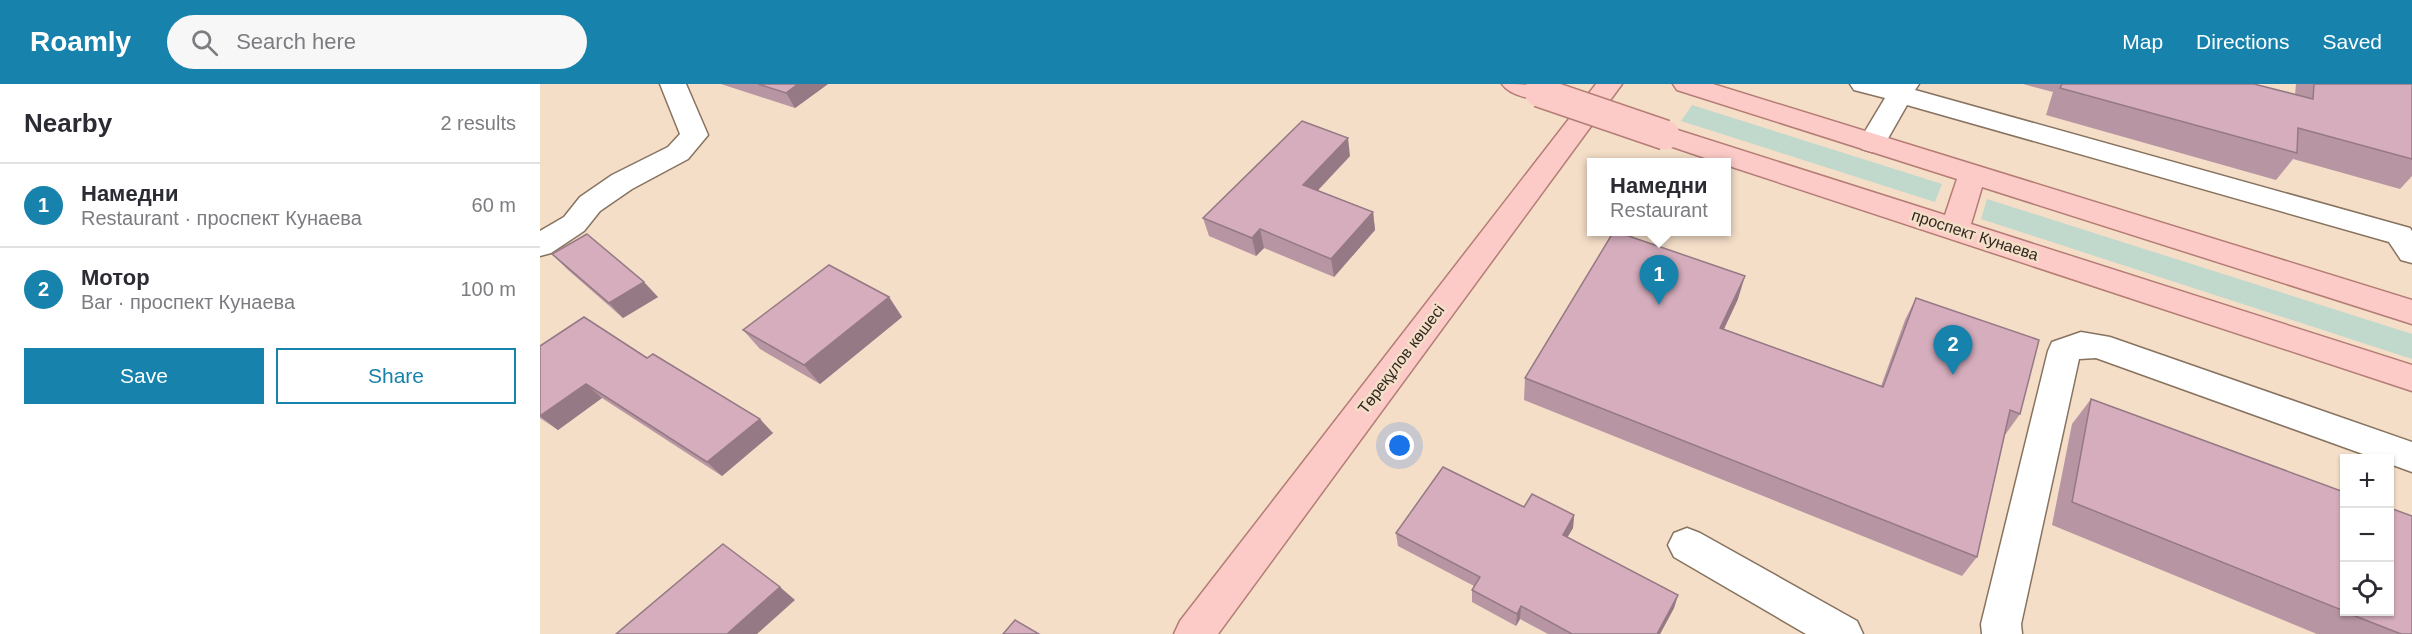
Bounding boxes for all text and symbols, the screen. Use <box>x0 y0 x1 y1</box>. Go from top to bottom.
search box <box>167 15 587 69</box>
text: Roamly <box>30 26 131 57</box>
icon: search <box>188 26 221 59</box>
text: Search here <box>236 29 356 54</box>
text: Map <box>2122 30 2163 53</box>
text: Directions <box>2196 30 2289 53</box>
text: Saved <box>2322 30 2382 53</box>
text: Nearby <box>24 108 112 138</box>
text: 2 results <box>440 112 516 134</box>
popup <box>1587 158 1731 236</box>
text: Намедни <box>1610 173 1708 198</box>
text: Намедни <box>81 181 178 206</box>
text: 1 <box>38 194 49 216</box>
text: 60 m <box>472 194 516 216</box>
text: Restaurant <box>1610 199 1708 221</box>
street label: проспект Кунаева <box>1910 206 2041 264</box>
text: Restaurant · проспект Кунаева <box>81 207 362 229</box>
pin: 1 <box>1640 256 1678 305</box>
text: Мотор <box>81 265 150 290</box>
text: 2 <box>38 278 49 300</box>
text: 100 m <box>460 278 516 300</box>
text: Bar · проспект Кунаева <box>81 291 295 313</box>
street label: Төреқұлов көшесі <box>1354 301 1448 417</box>
pin: 2 <box>1934 326 1972 375</box>
button: Save <box>24 348 264 404</box>
button: Share <box>276 348 516 404</box>
your location <box>1385 431 1414 460</box>
map controls <box>2340 454 2394 616</box>
button: + <box>2340 454 2394 508</box>
button: − <box>2340 508 2394 562</box>
button: locate <box>2340 562 2394 616</box>

